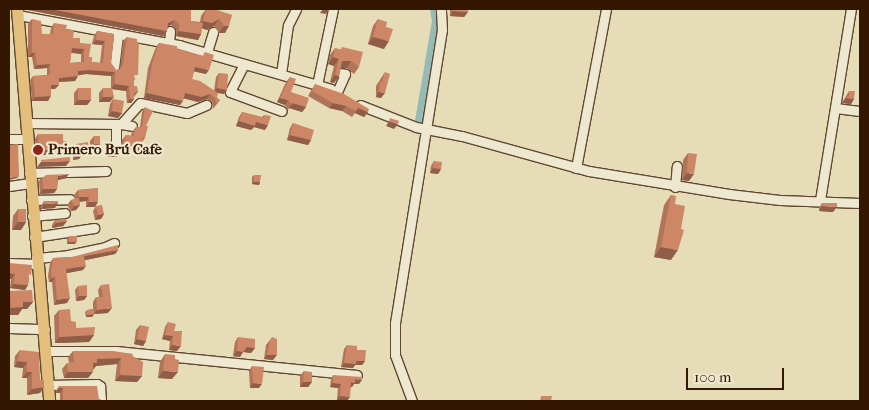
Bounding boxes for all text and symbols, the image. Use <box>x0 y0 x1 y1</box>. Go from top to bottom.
place label: Primero Brú Cafe <box>48 141 162 159</box>
marker: Primero Brú Cafe <box>32 144 44 156</box>
scale bar <box>689 358 786 390</box>
text: 100 m <box>694 368 732 386</box>

